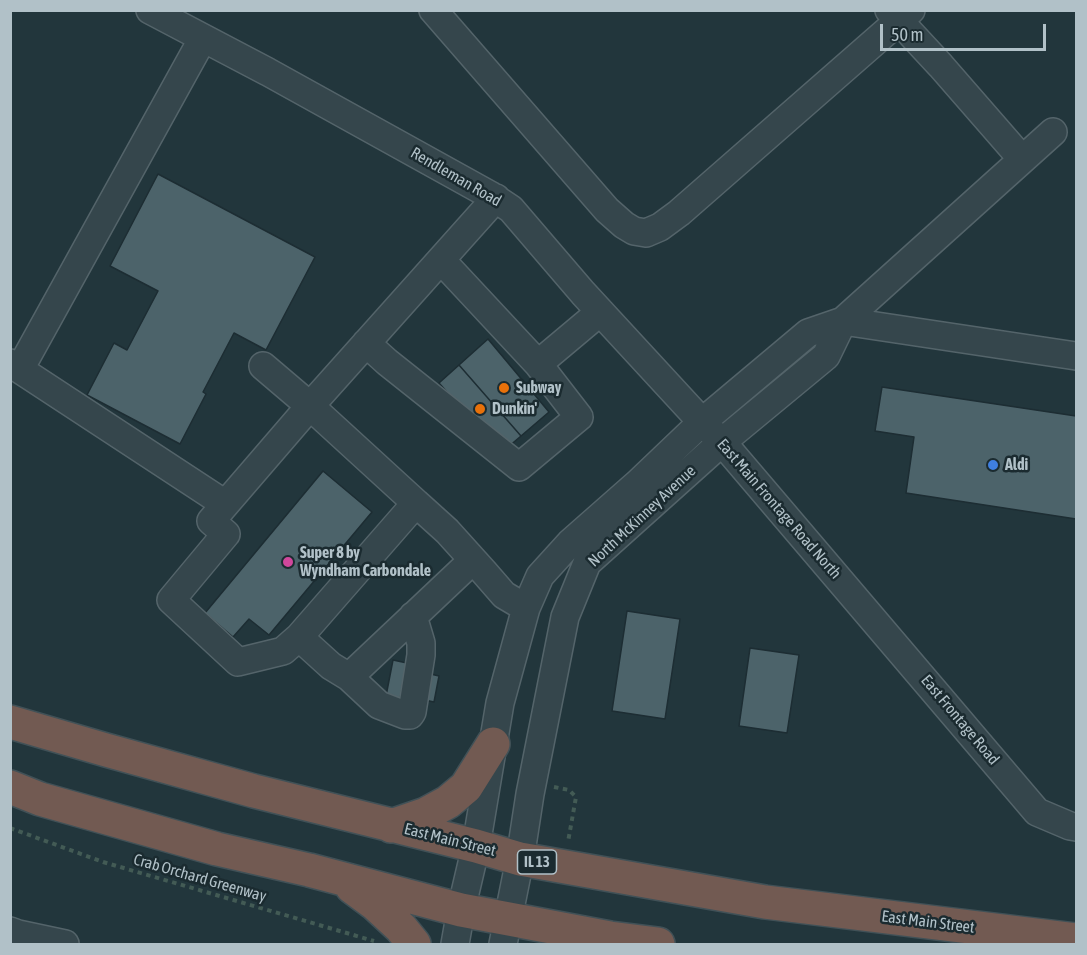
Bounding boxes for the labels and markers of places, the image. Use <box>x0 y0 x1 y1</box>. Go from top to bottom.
place label: Subway <box>516 378 561 398</box>
marker: Subway <box>497 381 511 395</box>
place label: Dunkin' <box>492 399 537 419</box>
marker: Dunkin' <box>473 402 487 416</box>
place label: Aldi <box>1005 455 1028 475</box>
marker: Aldi <box>986 458 1000 472</box>
place label: Super 8 by Wyndham Carbondale <box>300 543 431 581</box>
marker: Super 8 by Wyndham Carbondale <box>281 555 295 569</box>

